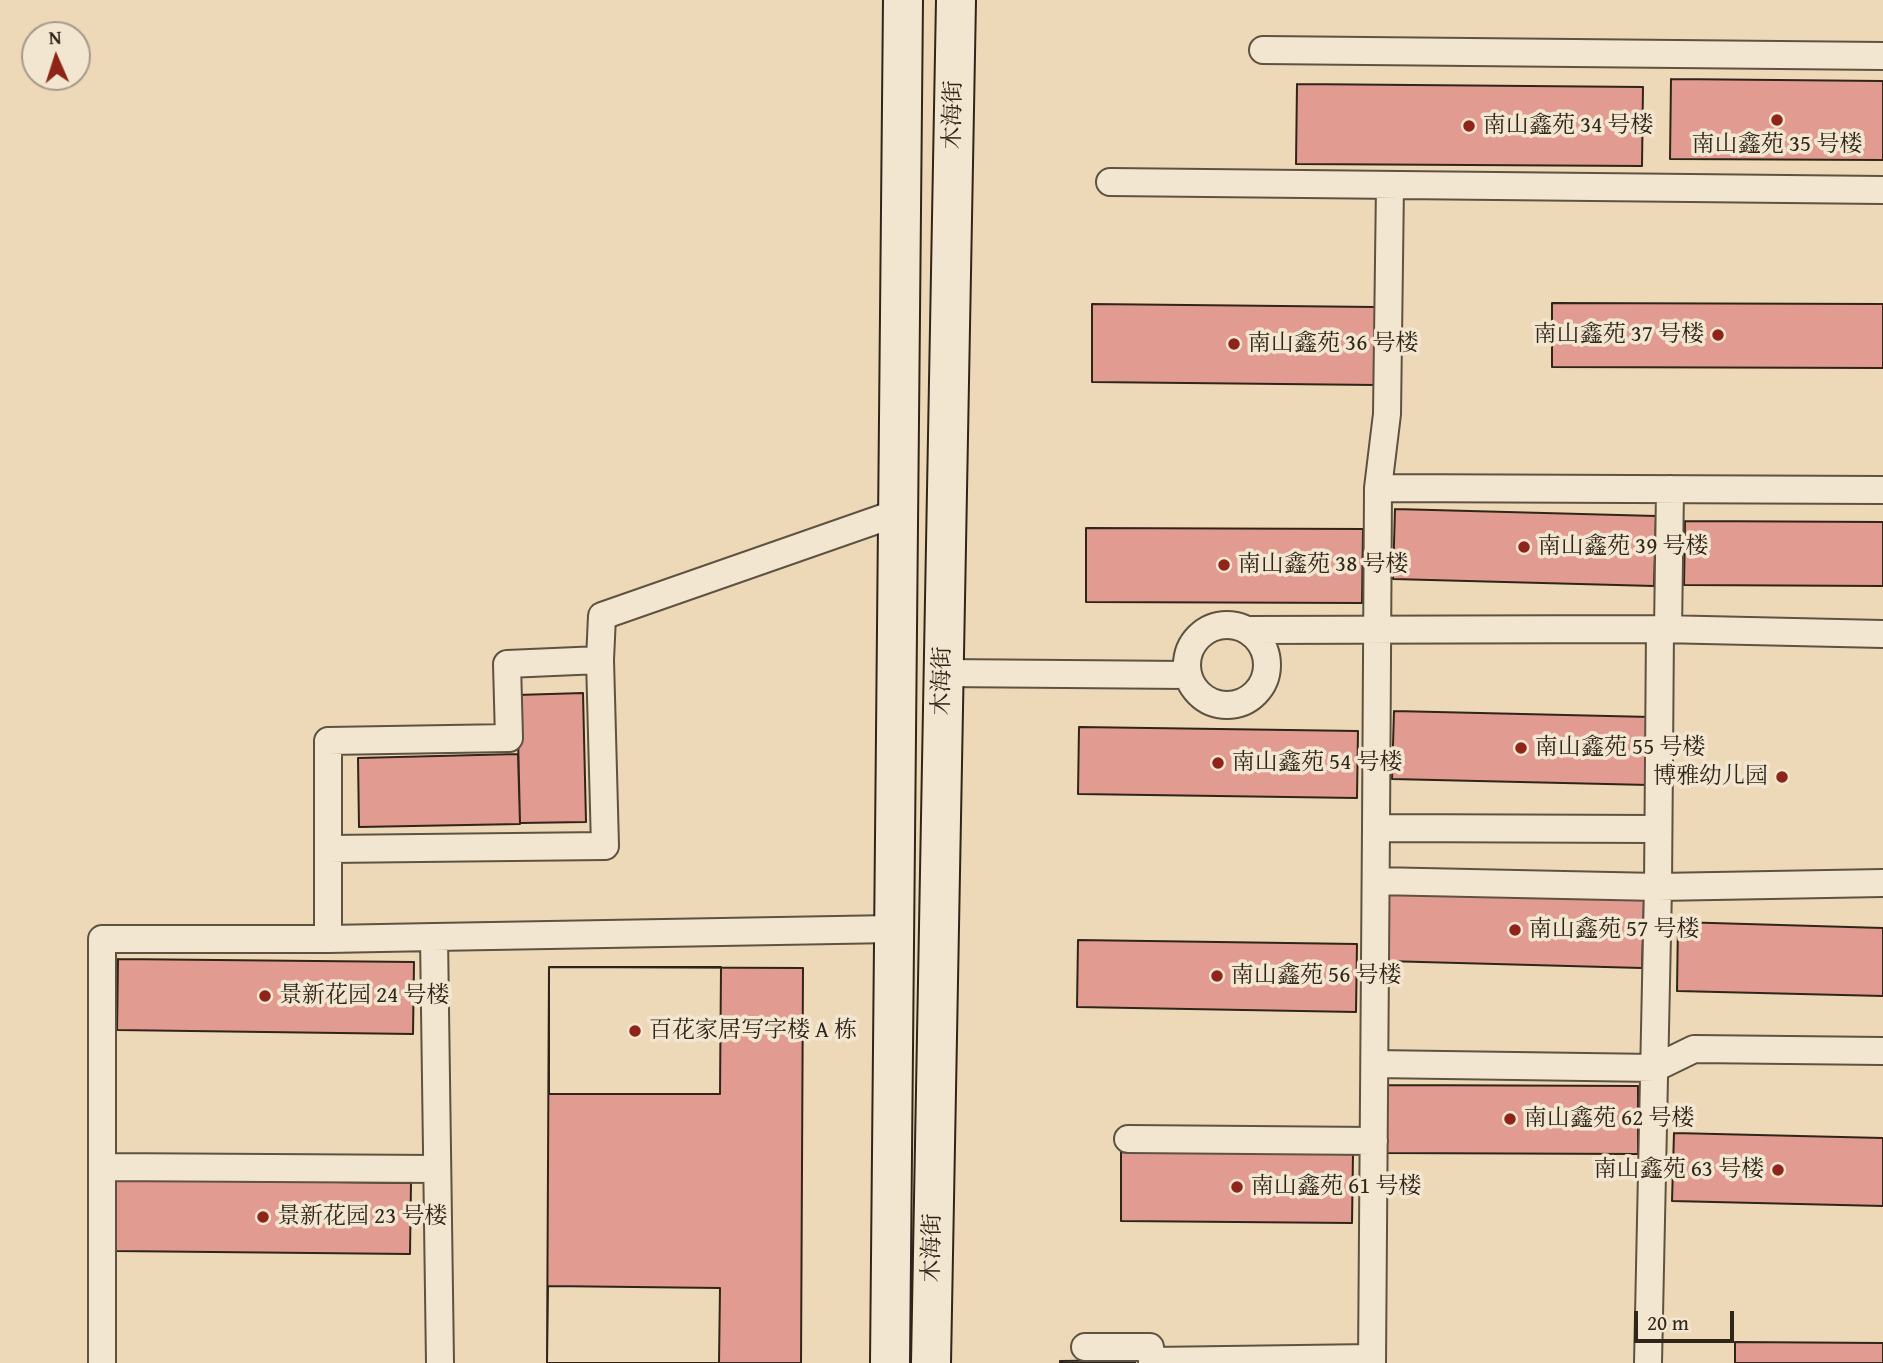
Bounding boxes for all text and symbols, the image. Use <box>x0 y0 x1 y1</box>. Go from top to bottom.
north arrow <box>21 21 91 91</box>
text: N <box>48 23 62 51</box>
street label: 木海街 <box>940 80 968 150</box>
place label: 南山鑫苑 34 号楼 <box>1483 112 1653 140</box>
marker: 南山鑫苑 35 号楼 <box>1769 112 1785 128</box>
marker: 南山鑫苑 34 号楼 <box>1461 118 1477 134</box>
place label: 南山鑫苑 35 号楼 <box>1692 131 1862 159</box>
place label: 南山鑫苑 37 号楼 <box>1534 321 1704 349</box>
marker: 南山鑫苑 37 号楼 <box>1710 327 1726 343</box>
place label: 南山鑫苑 36 号楼 <box>1248 330 1418 358</box>
marker: 南山鑫苑 36 号楼 <box>1226 336 1242 352</box>
place label: 南山鑫苑 39 号楼 <box>1538 533 1708 561</box>
marker: 南山鑫苑 39 号楼 <box>1516 539 1532 555</box>
place label: 南山鑫苑 38 号楼 <box>1238 551 1408 579</box>
marker: 南山鑫苑 38 号楼 <box>1216 557 1232 573</box>
street label: 木海街 <box>929 646 957 716</box>
place label: 南山鑫苑 55 号楼 <box>1535 734 1705 762</box>
marker: 南山鑫苑 55 号楼 <box>1513 740 1529 756</box>
place label: 南山鑫苑 54 号楼 <box>1232 749 1402 777</box>
marker: 南山鑫苑 54 号楼 <box>1210 755 1226 771</box>
place label: 博雅幼儿园 <box>1653 763 1768 791</box>
marker: 博雅幼儿园 <box>1774 769 1790 785</box>
place label: 南山鑫苑 57 号楼 <box>1529 916 1699 944</box>
marker: 南山鑫苑 57 号楼 <box>1507 922 1523 938</box>
place label: 南山鑫苑 56 号楼 <box>1231 962 1401 990</box>
marker: 南山鑫苑 56 号楼 <box>1209 968 1225 984</box>
place label: 景新花园 24 号楼 <box>279 982 449 1010</box>
marker: 景新花园 24 号楼 <box>257 988 273 1004</box>
place label: 百花家居写字楼 A 栋 <box>649 1017 857 1045</box>
marker: 百花家居写字楼 A 栋 <box>627 1023 643 1039</box>
place label: 南山鑫苑 62 号楼 <box>1524 1105 1694 1133</box>
marker: 南山鑫苑 62 号楼 <box>1502 1111 1518 1127</box>
place label: 南山鑫苑 63 号楼 <box>1594 1156 1764 1184</box>
marker: 南山鑫苑 63 号楼 <box>1770 1162 1786 1178</box>
place label: 南山鑫苑 61 号楼 <box>1251 1173 1421 1201</box>
marker: 南山鑫苑 61 号楼 <box>1229 1179 1245 1195</box>
place label: 景新花园 23 号楼 <box>277 1203 447 1231</box>
marker: 景新花园 23 号楼 <box>255 1209 271 1225</box>
street label: 木海街 <box>919 1213 947 1283</box>
scale bar <box>1638 1296 1738 1340</box>
text: 20 m <box>1647 1307 1689 1338</box>

